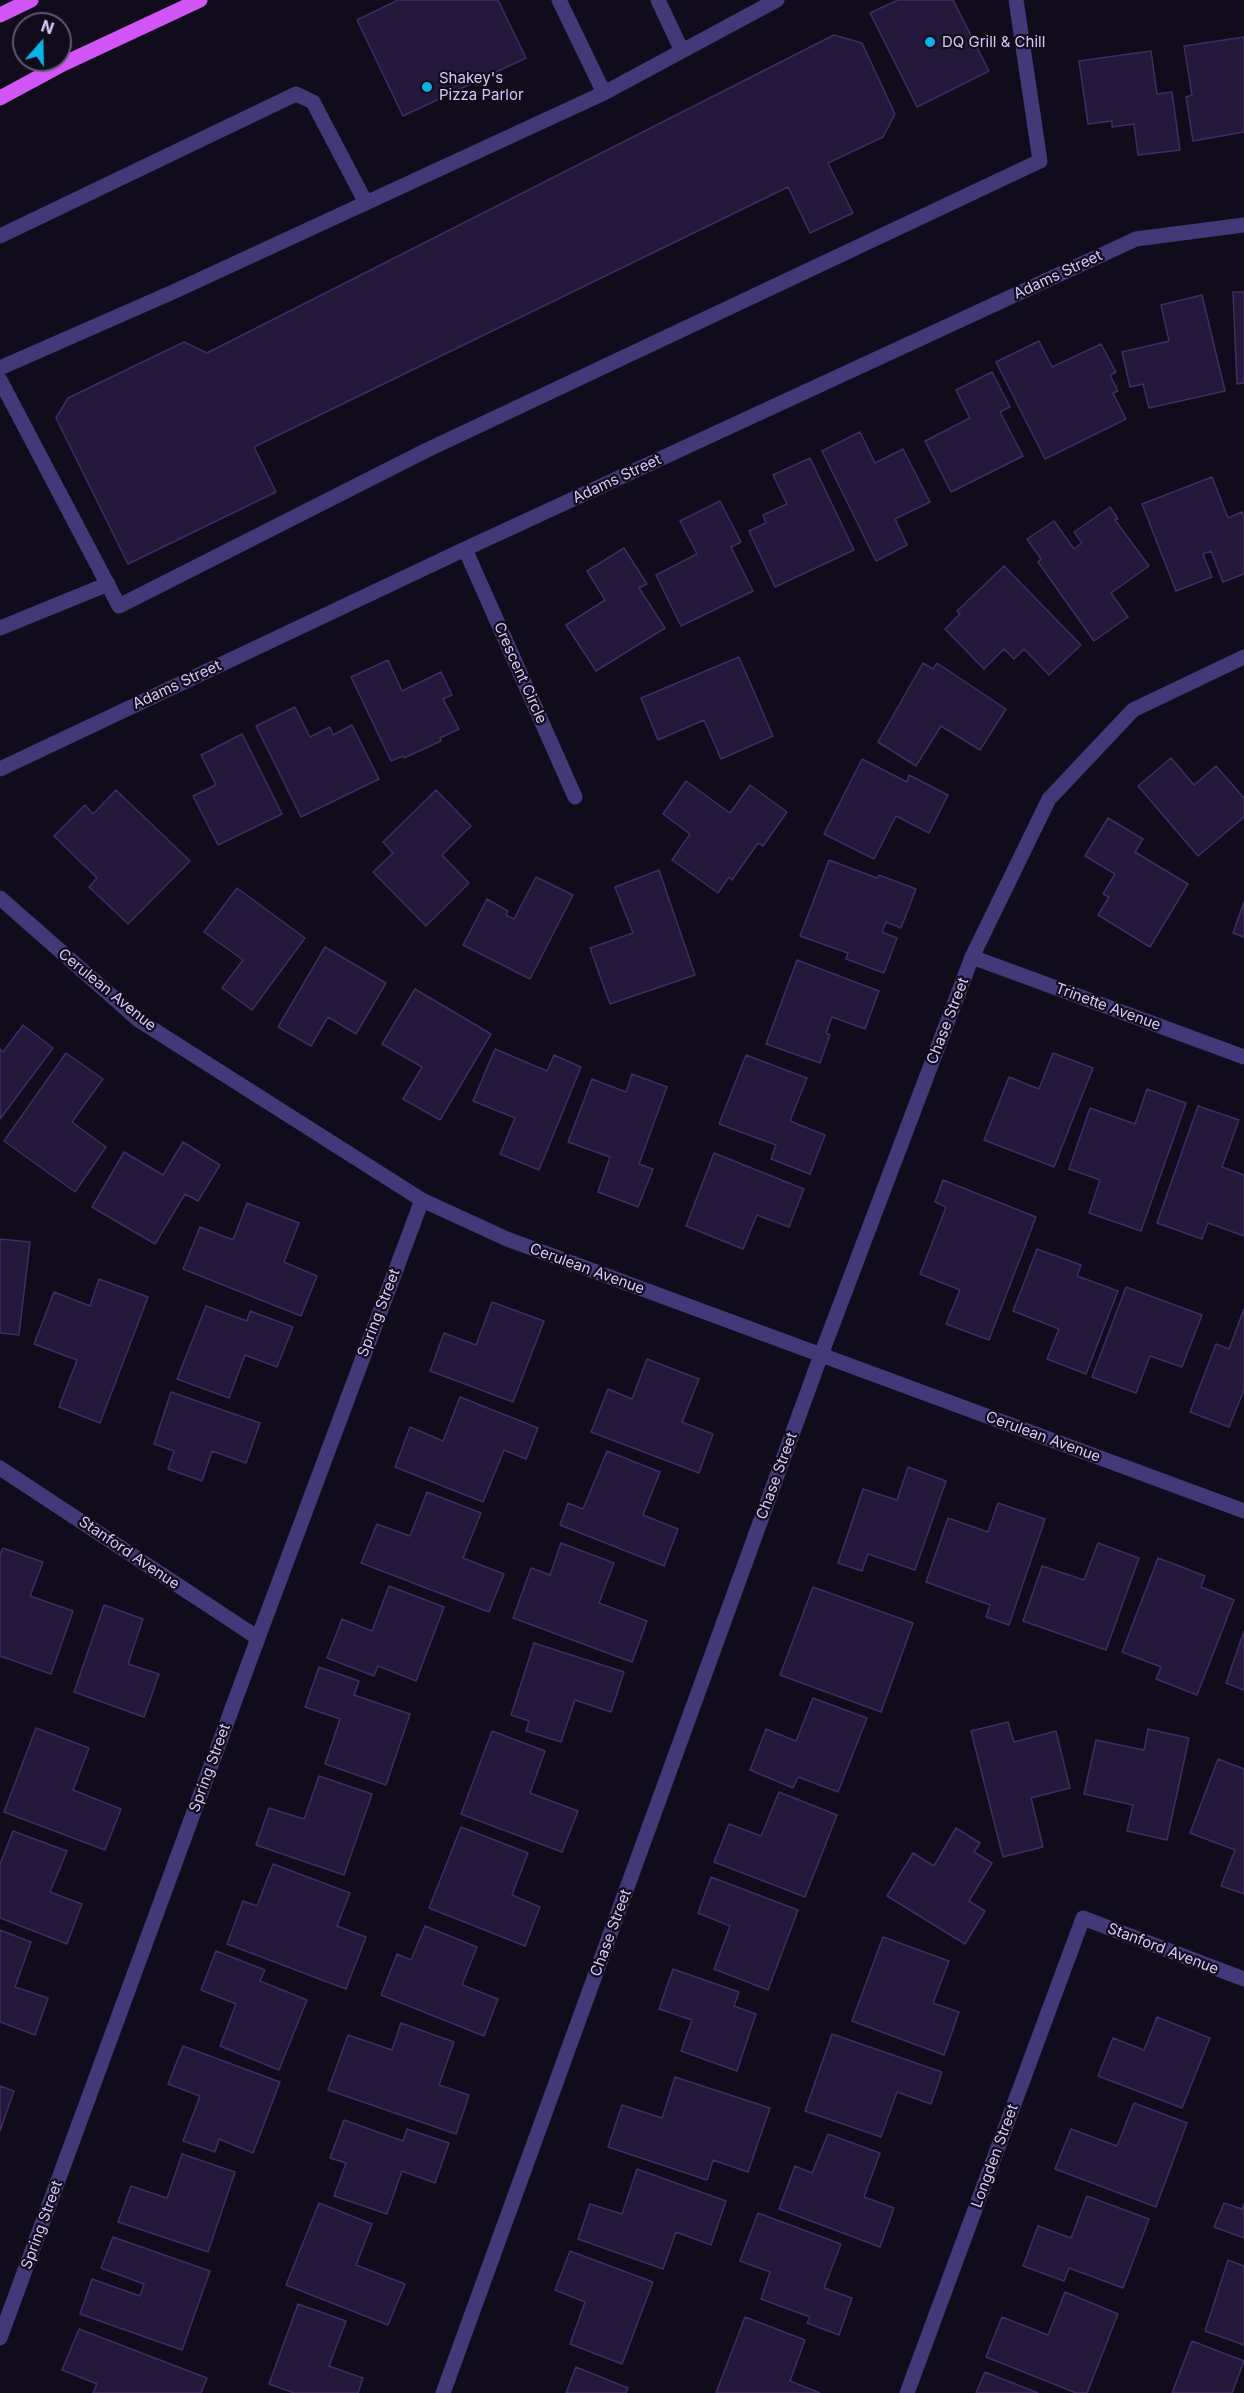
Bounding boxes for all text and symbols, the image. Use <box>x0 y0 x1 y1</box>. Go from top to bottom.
north arrow <box>12 12 72 72</box>
text: N <box>38 15 57 38</box>
place label: DQ Grill & Chill <box>942 33 1045 51</box>
marker: DQ Grill & Chill <box>923 35 937 49</box>
place label: Shakey's Pizza Parlor <box>439 69 524 104</box>
marker: Shakey's Pizza Parlor <box>420 80 434 94</box>
street label: Adams Street <box>1011 247 1105 303</box>
street label: Adams Street <box>570 451 664 507</box>
street label: Crescent Circle <box>490 619 550 727</box>
street label: Adams Street <box>130 657 224 713</box>
street label: Cerulean Avenue <box>54 945 160 1035</box>
street label: Chase Street <box>923 975 973 1067</box>
street label: Trinette Avenue <box>1053 980 1163 1034</box>
street label: Cerulean Avenue <box>527 1240 647 1298</box>
street label: Spring Street <box>354 1266 404 1360</box>
street label: Cerulean Avenue <box>983 1408 1103 1466</box>
street label: Chase Street <box>753 1430 801 1522</box>
street label: Stanford Avenue <box>75 1513 183 1593</box>
street label: Spring Street <box>186 1721 234 1815</box>
street label: Chase Street <box>587 1887 635 1979</box>
street label: Stanford Avenue <box>1105 1920 1221 1978</box>
street label: Longden Street <box>968 2102 1022 2210</box>
street label: Spring Street <box>18 2178 66 2272</box>

